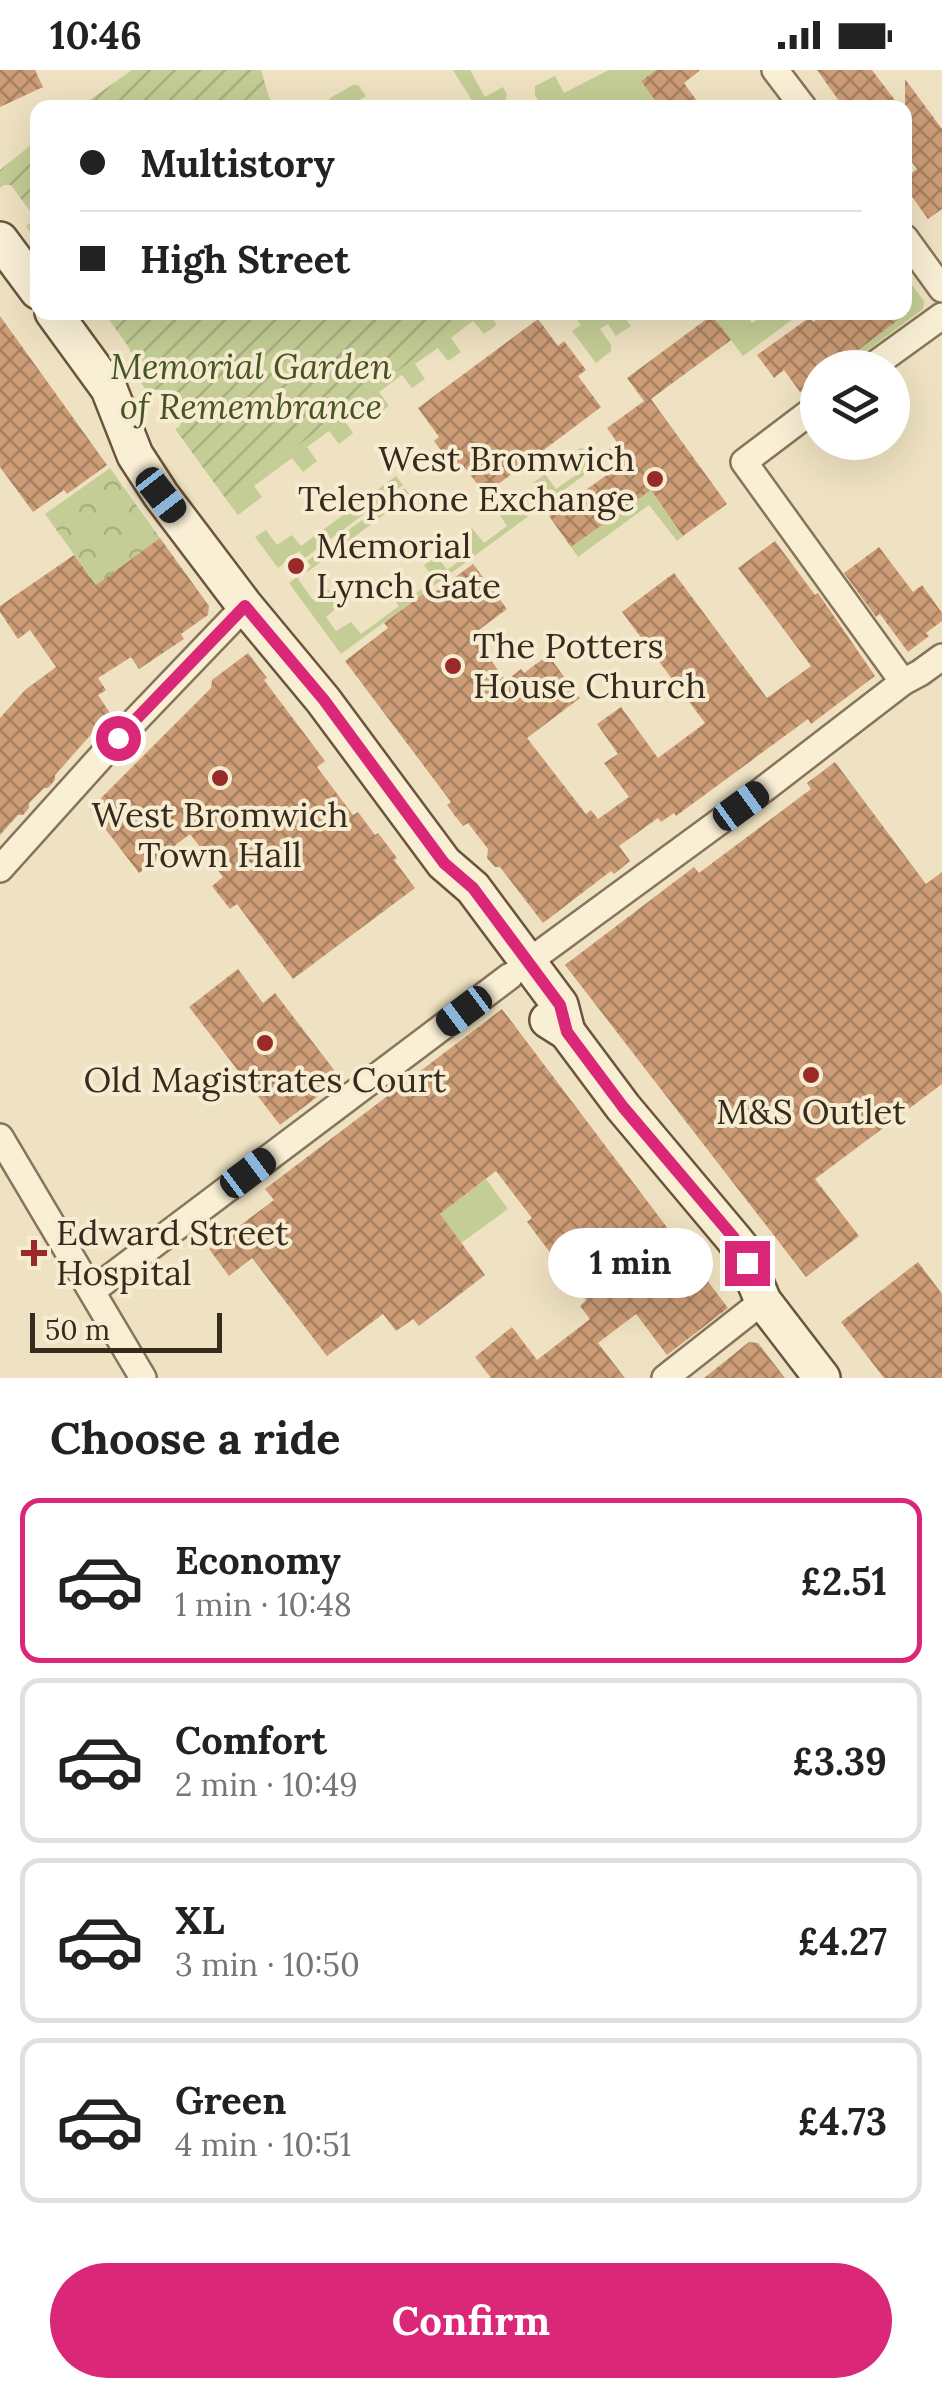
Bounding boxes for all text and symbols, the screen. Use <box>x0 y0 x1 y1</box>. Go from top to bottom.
text: 10:46 <box>50 11 142 59</box>
text: Multistory <box>140 139 335 187</box>
text: High Street <box>140 235 350 283</box>
park label: Memorial Garden of Remembrance <box>110 344 392 429</box>
map controls <box>800 350 910 460</box>
button: layers <box>800 350 910 460</box>
place label: West Bromwich Telephone Exchange <box>298 436 635 521</box>
car <box>131 462 191 528</box>
marker: West Bromwich Telephone Exchange <box>644 468 666 490</box>
place label: Memorial Lynch Gate <box>316 523 501 608</box>
marker: Memorial Lynch Gate <box>285 555 307 577</box>
place label: The Potters House Church <box>473 623 706 708</box>
marker: The Potters House Church <box>442 655 464 677</box>
route start <box>96 716 141 761</box>
marker: West Bromwich Town Hall <box>209 767 231 789</box>
car <box>708 776 774 836</box>
place label: West Bromwich Town Hall <box>92 792 348 877</box>
car <box>431 981 497 1041</box>
marker: Old Magistrates Court <box>254 1032 276 1054</box>
place label: Old Magistrates Court <box>84 1057 447 1102</box>
marker: M&S Outlet <box>800 1064 822 1086</box>
place label: M&S Outlet <box>716 1089 906 1134</box>
car <box>215 1143 281 1203</box>
place label: Edward Street Hospital <box>56 1210 289 1295</box>
callout: 1 min <box>547 1228 712 1298</box>
marker: Edward Street Hospital <box>21 1240 47 1266</box>
route end <box>725 1241 770 1286</box>
text: 1 min <box>590 1242 671 1283</box>
scale bar <box>30 1308 222 1352</box>
text: 50 m <box>45 1312 110 1348</box>
text: Choose a ride <box>50 1409 340 1466</box>
icon: car <box>55 1536 145 1626</box>
text: Economy <box>175 1536 341 1584</box>
text: £2.51 <box>800 1557 887 1605</box>
text: 1 min · 10:48 <box>175 1584 352 1625</box>
icon: car <box>55 1716 145 1806</box>
text: Comfort <box>175 1716 327 1764</box>
text: £3.39 <box>792 1737 887 1785</box>
text: 2 min · 10:49 <box>175 1764 358 1805</box>
icon: car <box>55 1896 145 1986</box>
text: XL <box>175 1896 225 1944</box>
text: £4.27 <box>798 1917 887 1965</box>
text: 3 min · 10:50 <box>175 1944 360 1985</box>
icon: car <box>55 2076 145 2166</box>
text: Green <box>175 2076 287 2124</box>
text: £4.73 <box>798 2097 887 2145</box>
text: 4 min · 10:51 <box>175 2124 351 2165</box>
button: Confirm <box>50 2263 892 2378</box>

